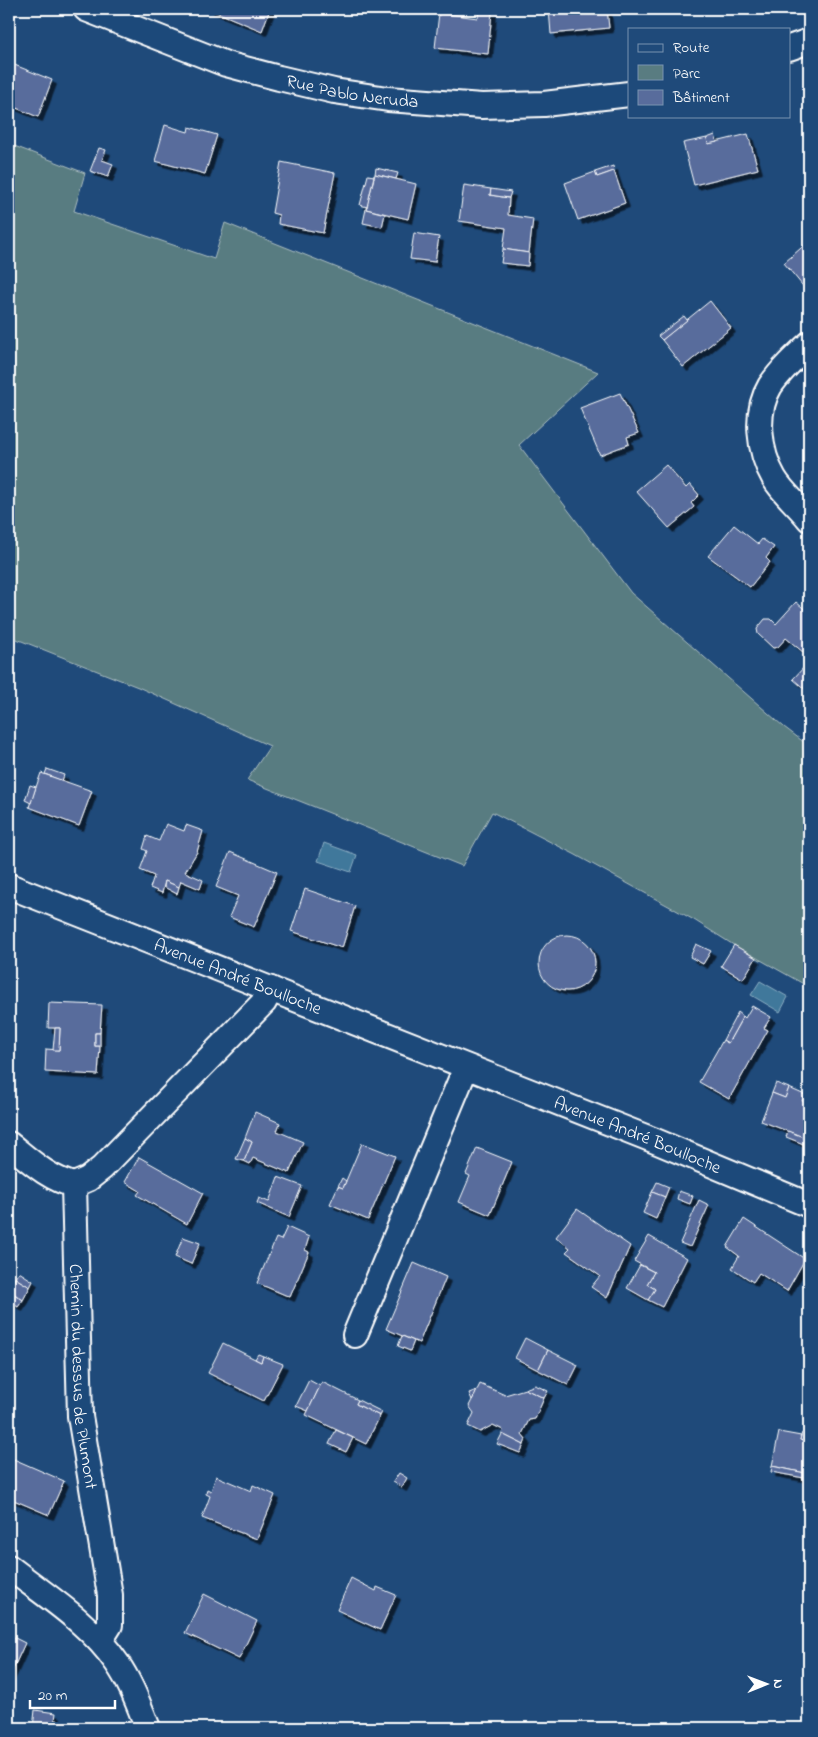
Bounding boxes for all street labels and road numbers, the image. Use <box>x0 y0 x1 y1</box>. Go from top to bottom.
street label: Rue Pablo Neruda <box>283 69 419 116</box>
street label: Avenue André Boulloche <box>149 933 326 1023</box>
street label: Avenue André Boulloche <box>549 1091 725 1182</box>
street label: Chemin du dessus de Plumont <box>61 1264 103 1491</box>

